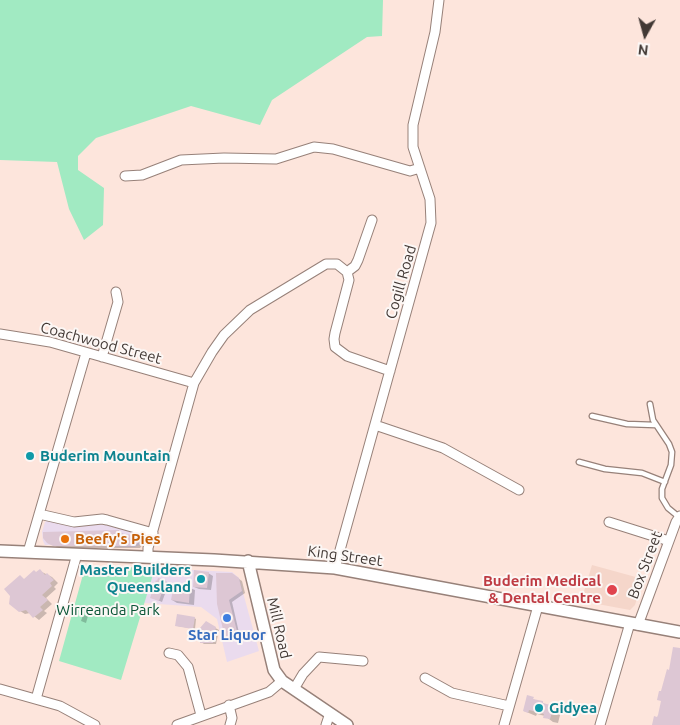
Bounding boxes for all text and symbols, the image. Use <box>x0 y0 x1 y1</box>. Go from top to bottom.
north arrow <box>620 10 670 60</box>
text: N <box>637 41 649 58</box>
street label: Cogill Road <box>382 243 420 321</box>
street label: Coachwood Street <box>39 318 163 368</box>
place label: Buderim Mountain <box>40 447 170 465</box>
marker: Buderim Mountain <box>24 450 36 462</box>
street label: Box Street <box>624 529 666 601</box>
place label: Beefy's Pies <box>75 530 160 548</box>
marker: Beefy's Pies <box>59 533 71 545</box>
street label: King Street <box>306 542 384 570</box>
place label: Master Builders Queensland <box>80 561 191 596</box>
place label: Buderim Medical & Dental Centre <box>483 572 601 607</box>
marker: Master Builders Queensland <box>195 573 207 585</box>
marker: Buderim Medical & Dental Centre <box>605 583 619 597</box>
street label: Mill Road <box>263 596 295 660</box>
park label: Wirreanda Park <box>56 601 160 619</box>
marker: Star Liquor <box>221 612 233 624</box>
place label: Star Liquor <box>188 626 266 644</box>
place label: Gidyea <box>549 699 597 717</box>
marker: Gidyea <box>533 702 545 714</box>

